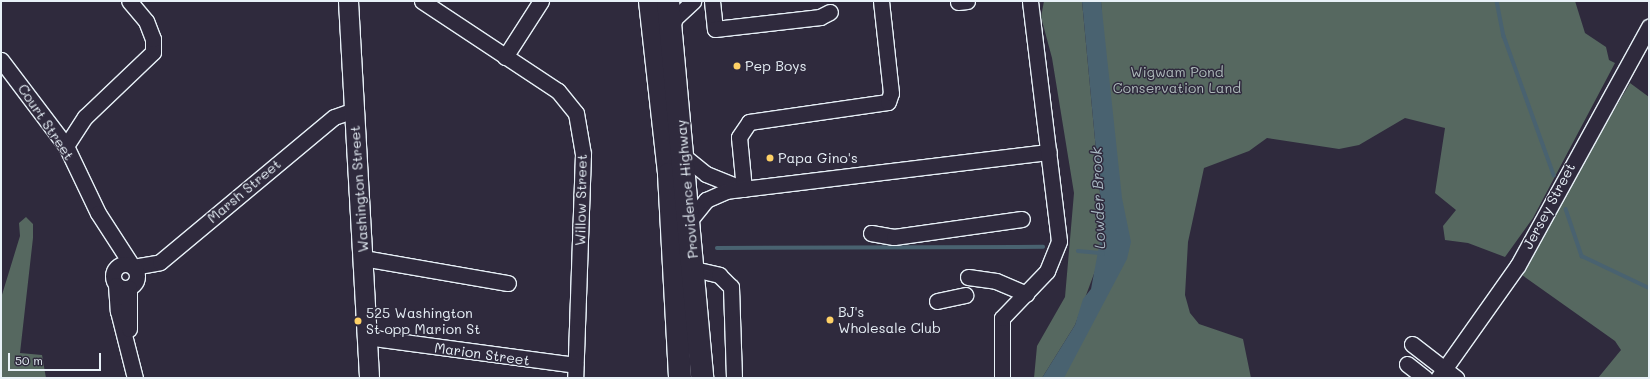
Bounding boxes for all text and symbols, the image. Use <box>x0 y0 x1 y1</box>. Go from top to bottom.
place label: Pep Boys <box>745 58 806 74</box>
marker: Pep Boys <box>732 61 742 71</box>
park label: Wigwam Pond Conservation Land <box>1113 64 1241 96</box>
street label: Court Street <box>14 81 78 163</box>
street label: Providence Highway <box>673 119 701 259</box>
street label: Washington Street <box>346 125 372 253</box>
water label: Lowder Brook <box>1087 147 1109 249</box>
place label: Papa Gino's <box>778 150 858 166</box>
marker: Papa Gino's <box>765 153 775 163</box>
street label: Willow Street <box>572 154 590 246</box>
street label: Marsh Street <box>204 155 284 227</box>
street label: Jersey Street <box>1519 160 1579 252</box>
place label: BJ's Wholesale Club <box>838 304 941 336</box>
place label: 525 Washington St opp Marion St <box>366 305 480 338</box>
marker: BJ's Wholesale Club <box>825 315 835 325</box>
marker: 525 Washington St opp Marion St <box>353 316 363 326</box>
street label: Marion Street <box>433 339 531 369</box>
scale bar <box>10 345 103 371</box>
text: 50 m <box>15 352 43 368</box>

